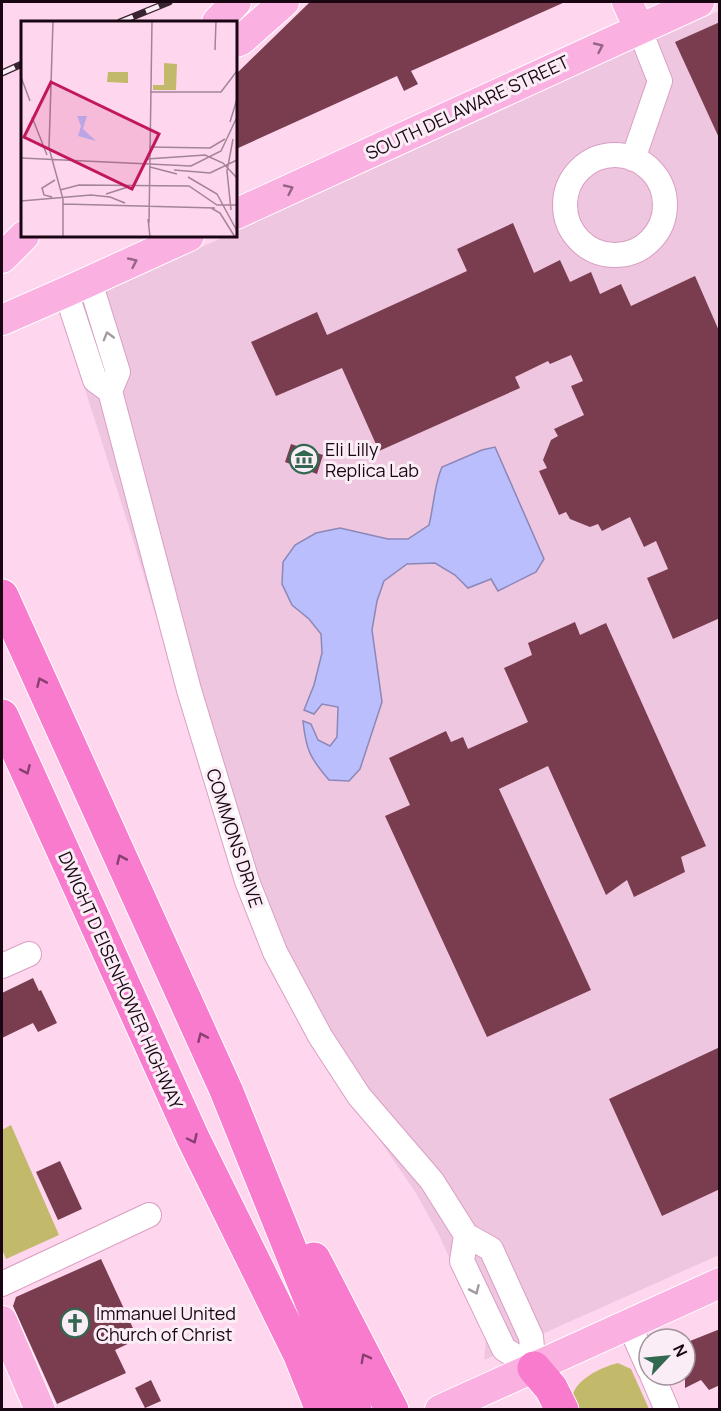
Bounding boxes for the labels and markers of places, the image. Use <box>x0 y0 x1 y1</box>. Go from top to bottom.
place label: Eli Lilly Replica Lab <box>325 437 419 482</box>
museum icon: Eli Lilly Replica Lab <box>288 443 320 475</box>
place label: Immanuel United Church of Christ <box>96 1301 236 1346</box>
church icon: Immanuel United Church of Christ <box>59 1307 91 1339</box>

